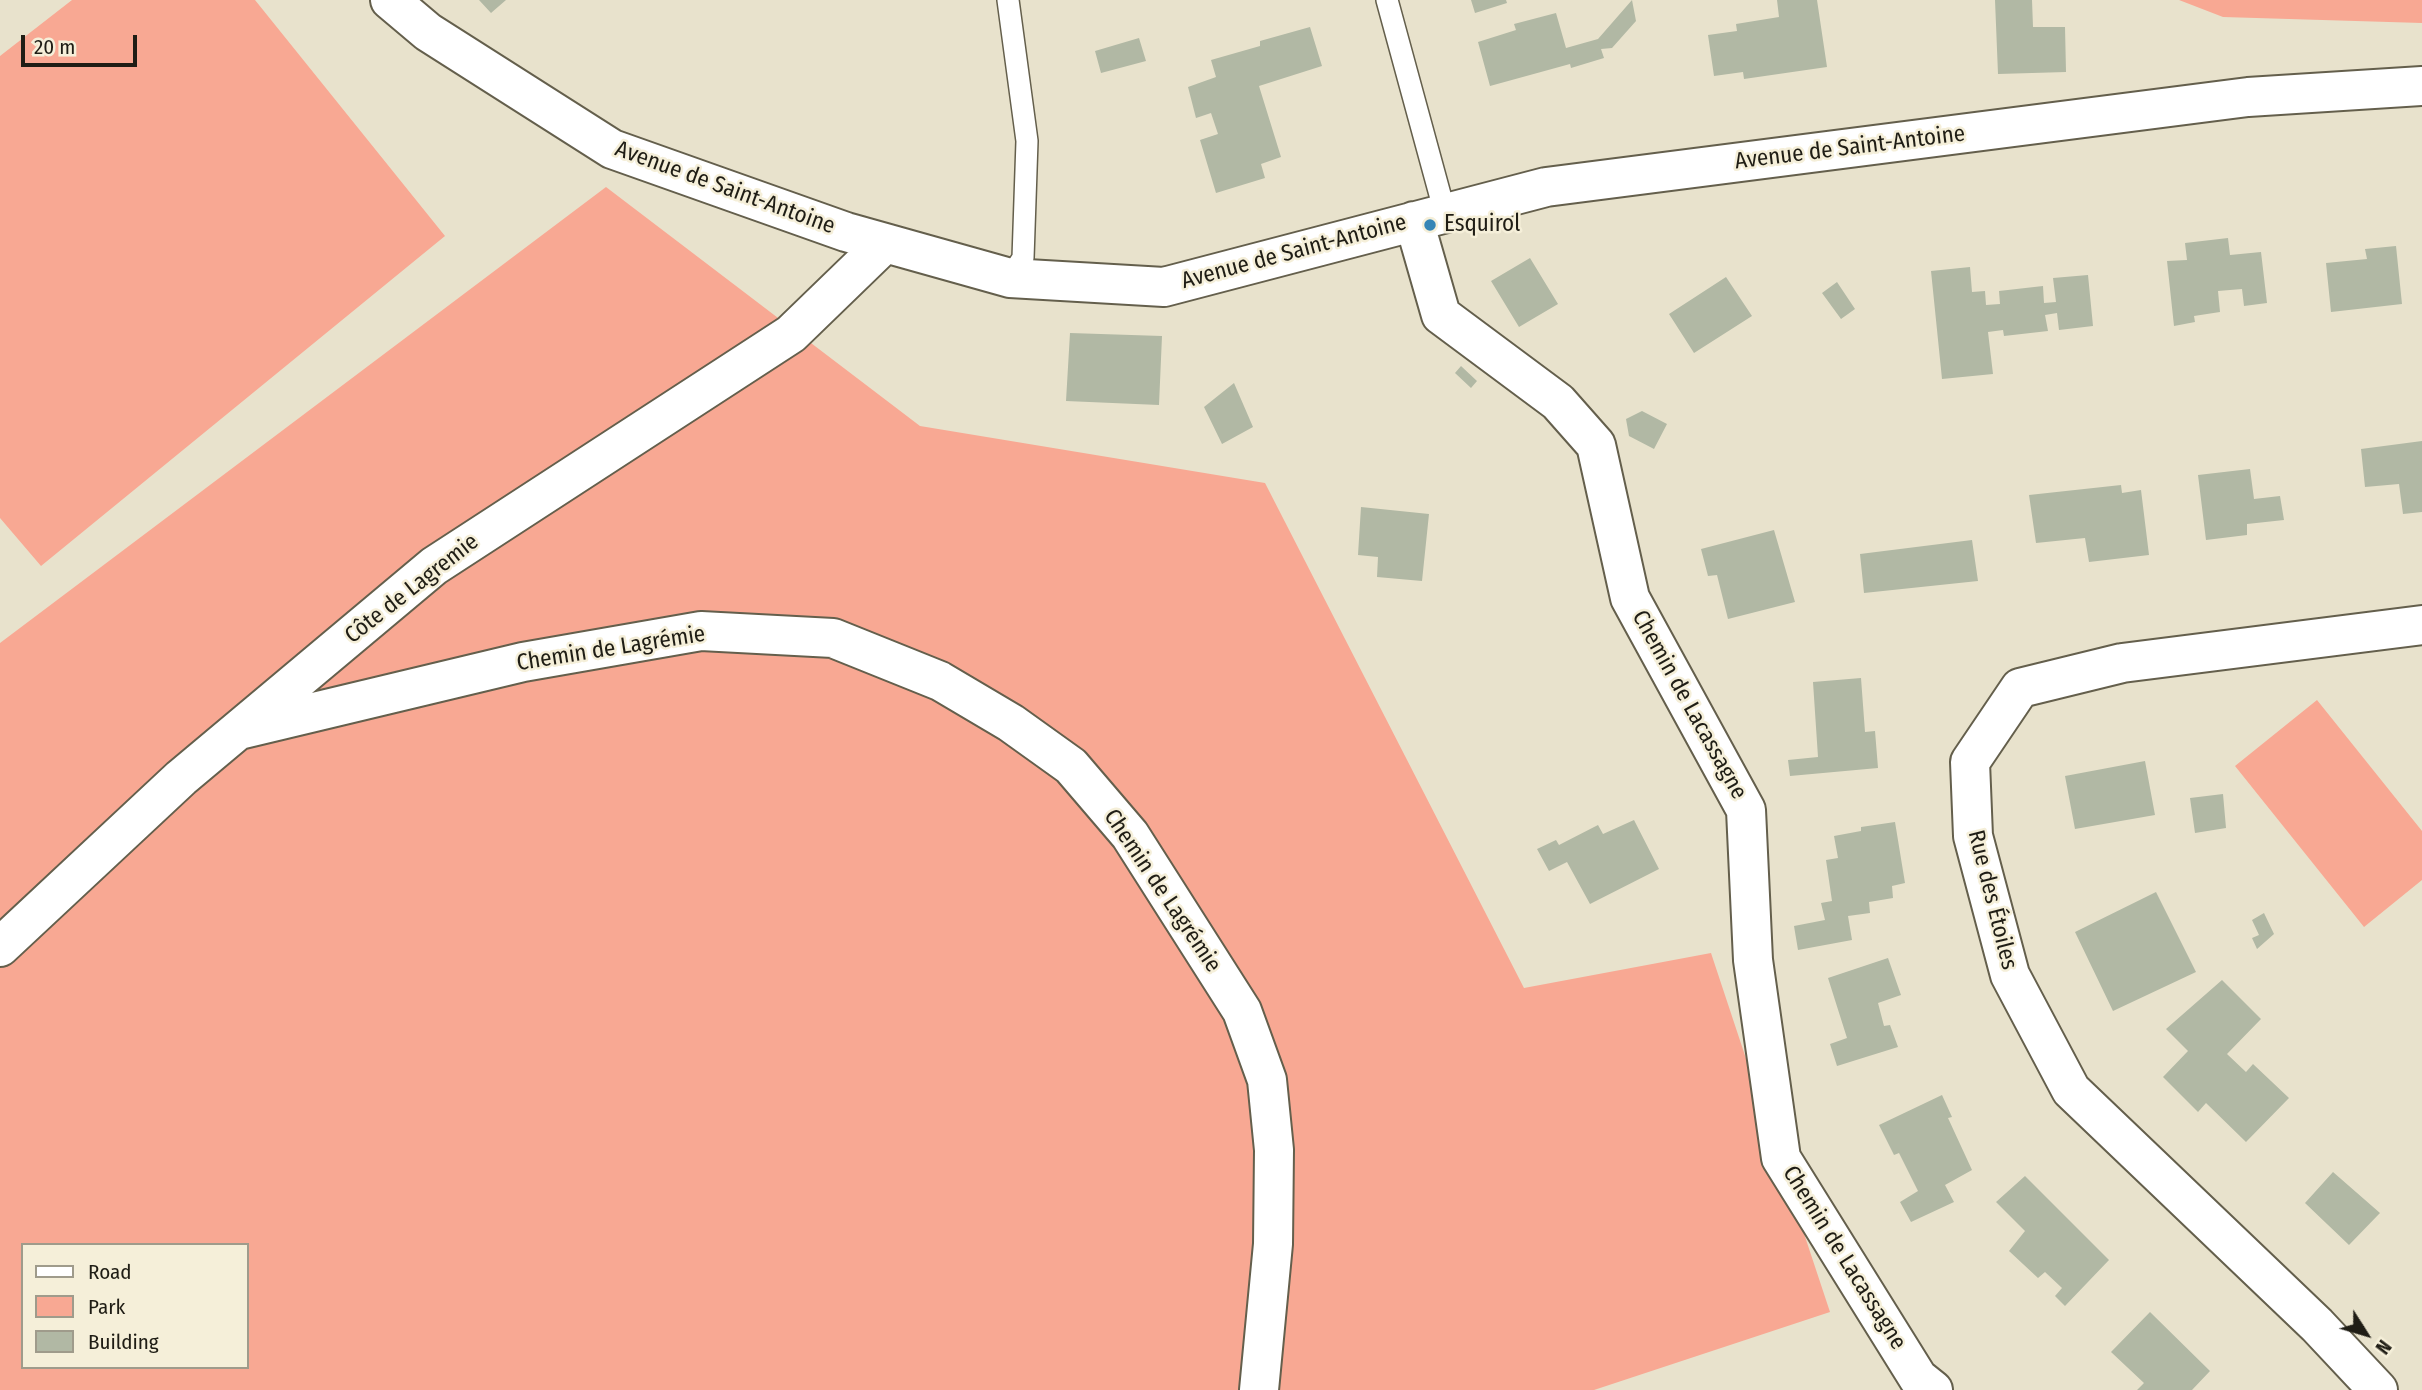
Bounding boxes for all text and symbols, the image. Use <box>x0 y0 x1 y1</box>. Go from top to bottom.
scale bar <box>24 21 140 65</box>
text: 20 m <box>34 34 75 60</box>
street label: Avenue de Saint-Antoine <box>1733 120 1967 176</box>
street label: Avenue de Saint-Antoine <box>611 135 839 241</box>
street label: Avenue de Saint-Antoine <box>1178 209 1410 295</box>
place label: Esquirol <box>1444 211 1520 239</box>
marker: Esquirol <box>1422 217 1438 233</box>
street label: Côte de Lagremie <box>340 528 484 650</box>
street label: Chemin de Lacassagne <box>1626 606 1752 804</box>
street label: Chemin de Lagrémie <box>515 620 707 678</box>
street label: Chemin de Lagrémie <box>1097 804 1227 978</box>
street label: Rue des Étoiles <box>1961 827 2023 973</box>
street label: Chemin de Lacassagne <box>1776 1161 1912 1355</box>
legend <box>21 1243 248 1369</box>
text: Road <box>88 1259 132 1285</box>
text: Park <box>88 1294 125 1320</box>
north arrow <box>2331 1299 2401 1369</box>
text: Building <box>88 1329 159 1355</box>
text: N <box>2371 1335 2396 1358</box>

